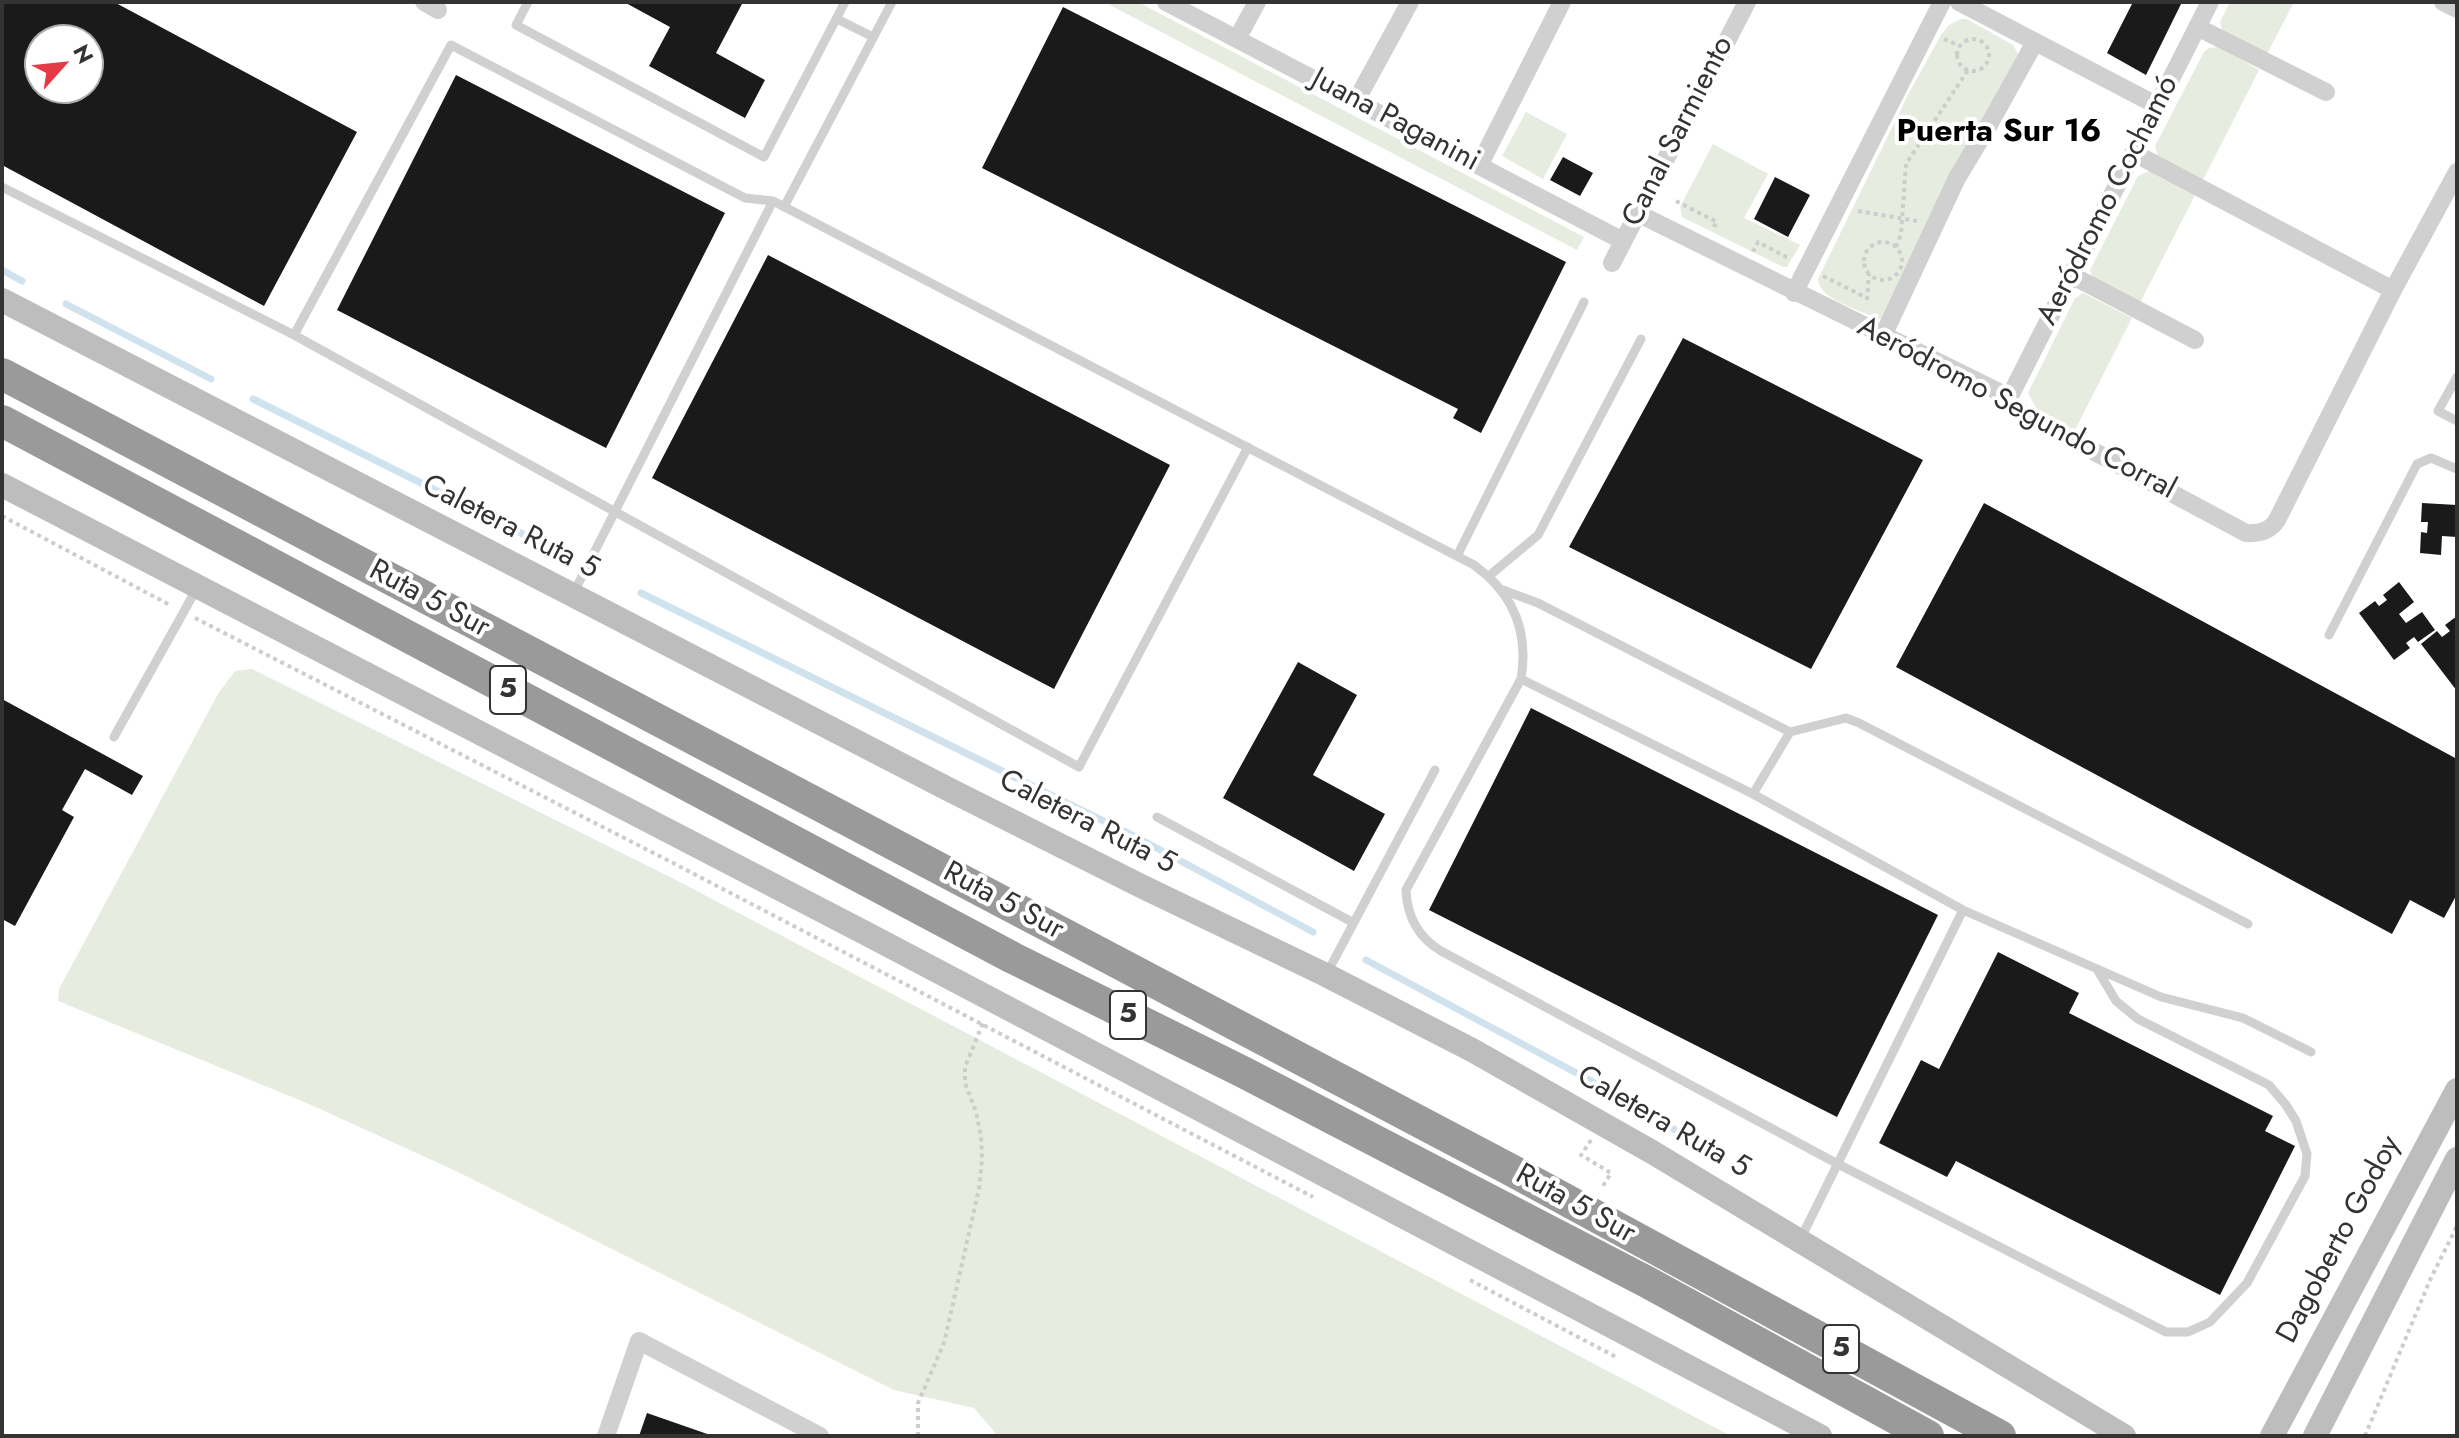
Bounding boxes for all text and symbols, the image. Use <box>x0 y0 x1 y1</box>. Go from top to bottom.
north arrow <box>24 24 104 104</box>
street label: Canal Sarmiento <box>1616 31 1742 233</box>
text: N <box>65 39 102 69</box>
street label: Juana Paganini <box>1305 62 1485 180</box>
street label: Aeródromo Cochamó <box>2031 70 2187 332</box>
district label: Puerta Sur 16 <box>1896 114 2102 152</box>
street label: Aeródromo Segundo Corral <box>1851 310 2181 508</box>
street label: Caletera Ruta 5 <box>415 468 605 588</box>
street label: Ruta 5 Sur <box>362 553 496 647</box>
road number: 5 <box>490 666 526 714</box>
street label: Caletera Ruta 5 <box>992 763 1182 883</box>
street label: Ruta 5 Sur <box>936 855 1070 949</box>
road number: 5 <box>1110 991 1146 1039</box>
street label: Caletera Ruta 5 <box>1570 1059 1756 1187</box>
street label: Dagoberto Godoy <box>2270 1130 2410 1350</box>
street label: Ruta 5 Sur <box>1509 1157 1641 1253</box>
road number: 5 <box>1823 1325 1859 1373</box>

